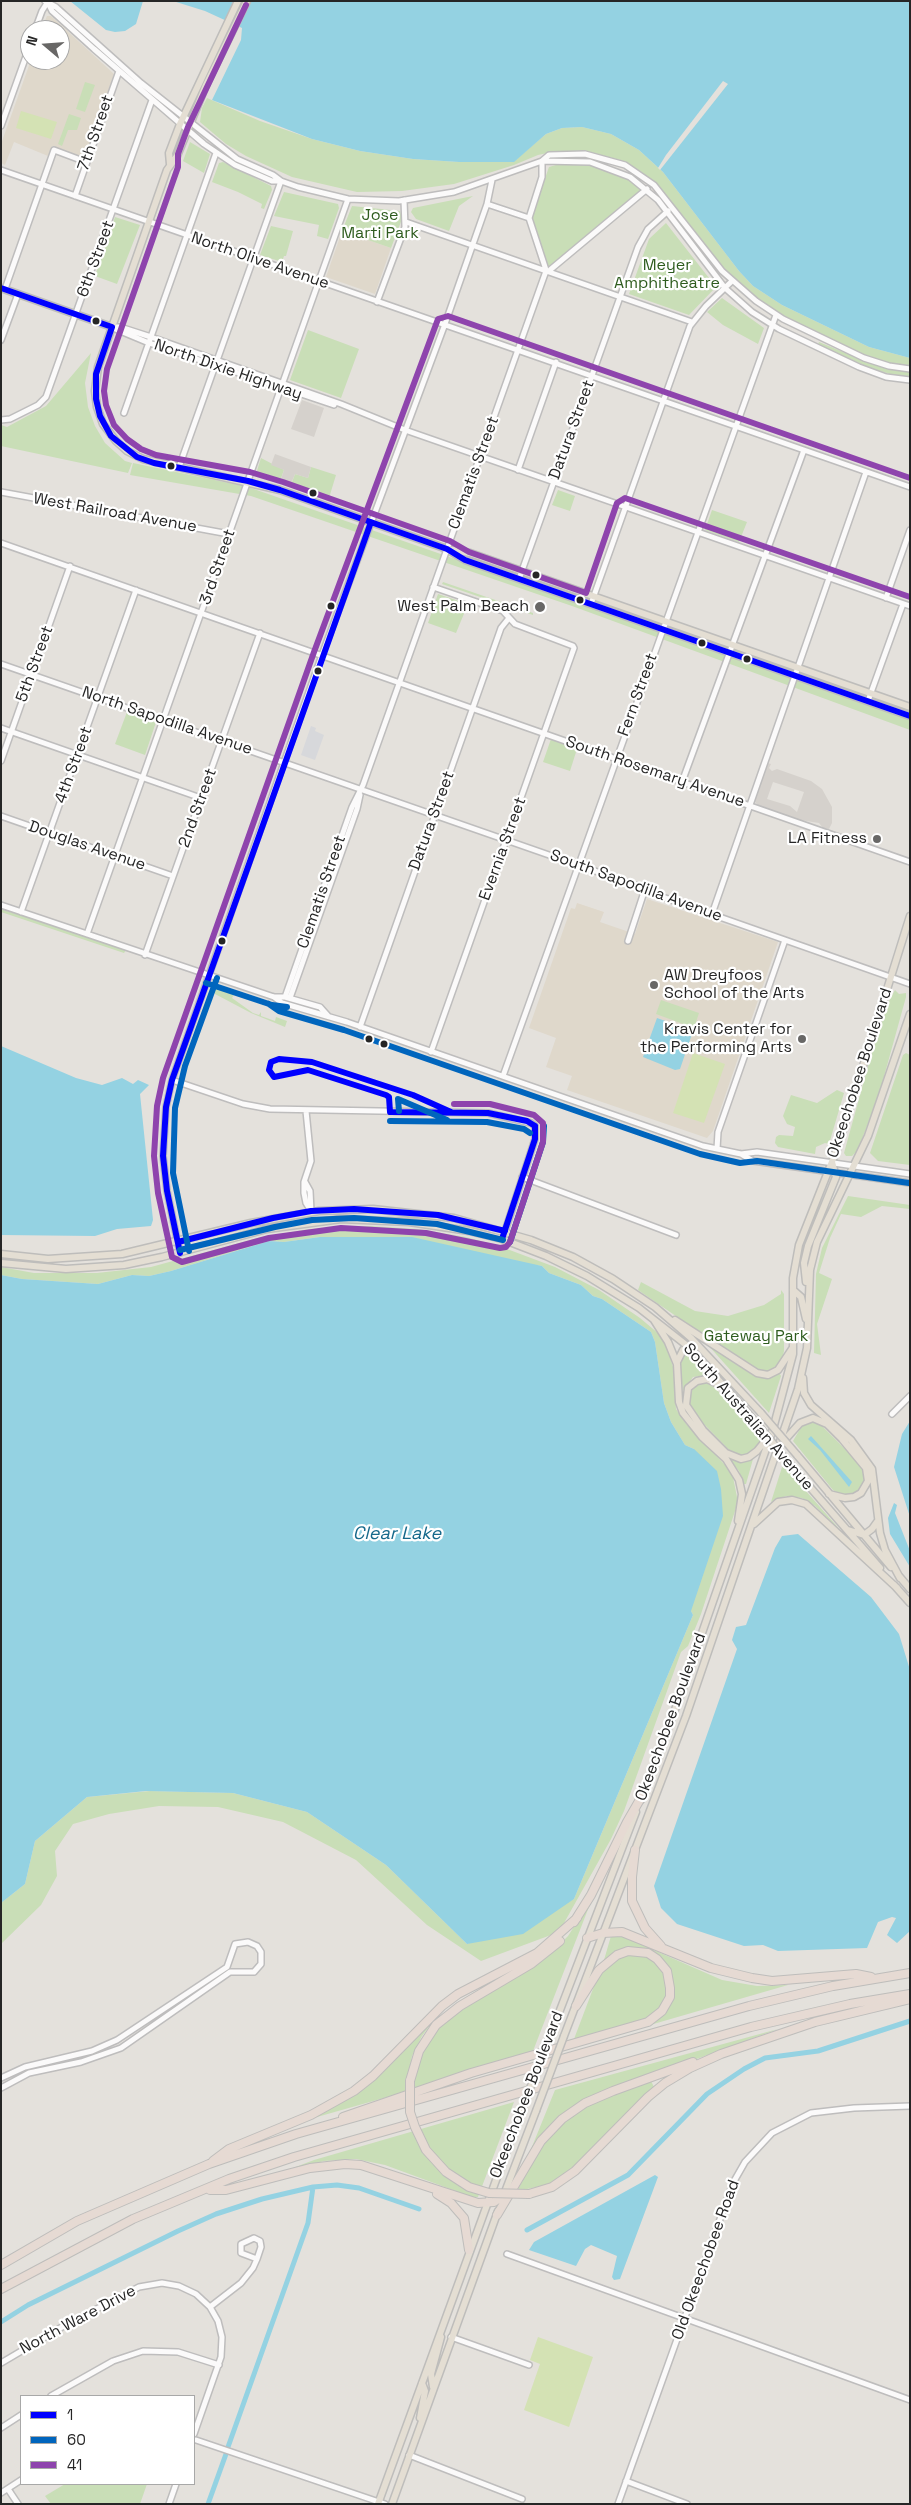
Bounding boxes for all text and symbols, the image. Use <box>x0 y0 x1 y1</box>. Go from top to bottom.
north arrow <box>20 20 70 70</box>
text: N <box>22 33 42 48</box>
street label: 7th Street <box>74 92 118 174</box>
park label: Jose Marti Park <box>341 206 419 244</box>
street label: 6th Street <box>73 218 119 300</box>
street label: North Olive Avenue <box>188 228 332 294</box>
park label: Meyer Amphitheatre <box>614 256 720 294</box>
unlabelled marker <box>91 316 101 326</box>
street label: North Dixie Highway <box>151 336 305 404</box>
street label: Datura Street <box>545 378 599 482</box>
street label: Clematis Street <box>445 414 503 532</box>
unlabelled marker <box>166 461 176 471</box>
unlabelled marker <box>308 488 318 498</box>
street label: West Railroad Avenue <box>32 489 198 537</box>
street label: 3rd Street <box>196 527 240 607</box>
unlabelled marker <box>531 570 541 580</box>
unlabelled marker <box>575 595 585 605</box>
place label: West Palm Beach <box>397 597 529 617</box>
marker: West Palm Beach <box>533 600 547 614</box>
unlabelled marker <box>326 601 336 611</box>
street label: 5th Street <box>12 623 58 705</box>
unlabelled marker <box>697 638 707 648</box>
street label: Fern Street <box>614 651 662 739</box>
unlabelled marker <box>742 654 752 664</box>
unlabelled marker <box>313 666 323 676</box>
street label: North Sapodilla Avenue <box>79 683 255 759</box>
street label: 4th Street <box>51 724 97 806</box>
street label: South Rosemary Avenue <box>563 732 747 812</box>
street label: 2nd Street <box>175 766 221 850</box>
street label: Datura Street <box>405 769 459 873</box>
street label: Evernia Street <box>475 795 531 903</box>
street label: Douglas Avenue <box>26 817 148 875</box>
place label: LA Fitness <box>788 829 867 849</box>
street label: Clematis Street <box>294 833 350 951</box>
marker: LA Fitness <box>871 833 883 845</box>
street label: South Sapodilla Avenue <box>547 846 725 926</box>
unlabelled marker <box>217 936 227 946</box>
place label: AW Dreyfoos School of the Arts <box>664 966 804 1004</box>
marker: AW Dreyfoos School of the Arts <box>648 979 660 991</box>
street label: Okeechobee Boulevard <box>823 986 897 1160</box>
place label: Kravis Center for the Performing Arts <box>640 1020 792 1058</box>
marker: Kravis Center for the Performing Arts <box>796 1033 808 1045</box>
unlabelled marker <box>364 1034 374 1044</box>
unlabelled marker <box>379 1039 389 1049</box>
park label: Gateway Park <box>704 1327 808 1347</box>
street label: South Australian Avenue <box>679 1340 817 1494</box>
water label: Clear Lake <box>353 1523 441 1545</box>
street label: Okeechobee Boulevard <box>632 1630 710 1804</box>
street label: Okeechobee Boulevard <box>486 2009 568 2181</box>
street label: Old Okeechobee Road <box>668 2177 744 2343</box>
street label: North Ware Drive <box>17 2281 139 2359</box>
legend <box>20 2395 195 2485</box>
text: 1 <box>67 2405 73 2424</box>
text: 60 <box>67 2430 86 2449</box>
text: 41 <box>67 2455 82 2474</box>

